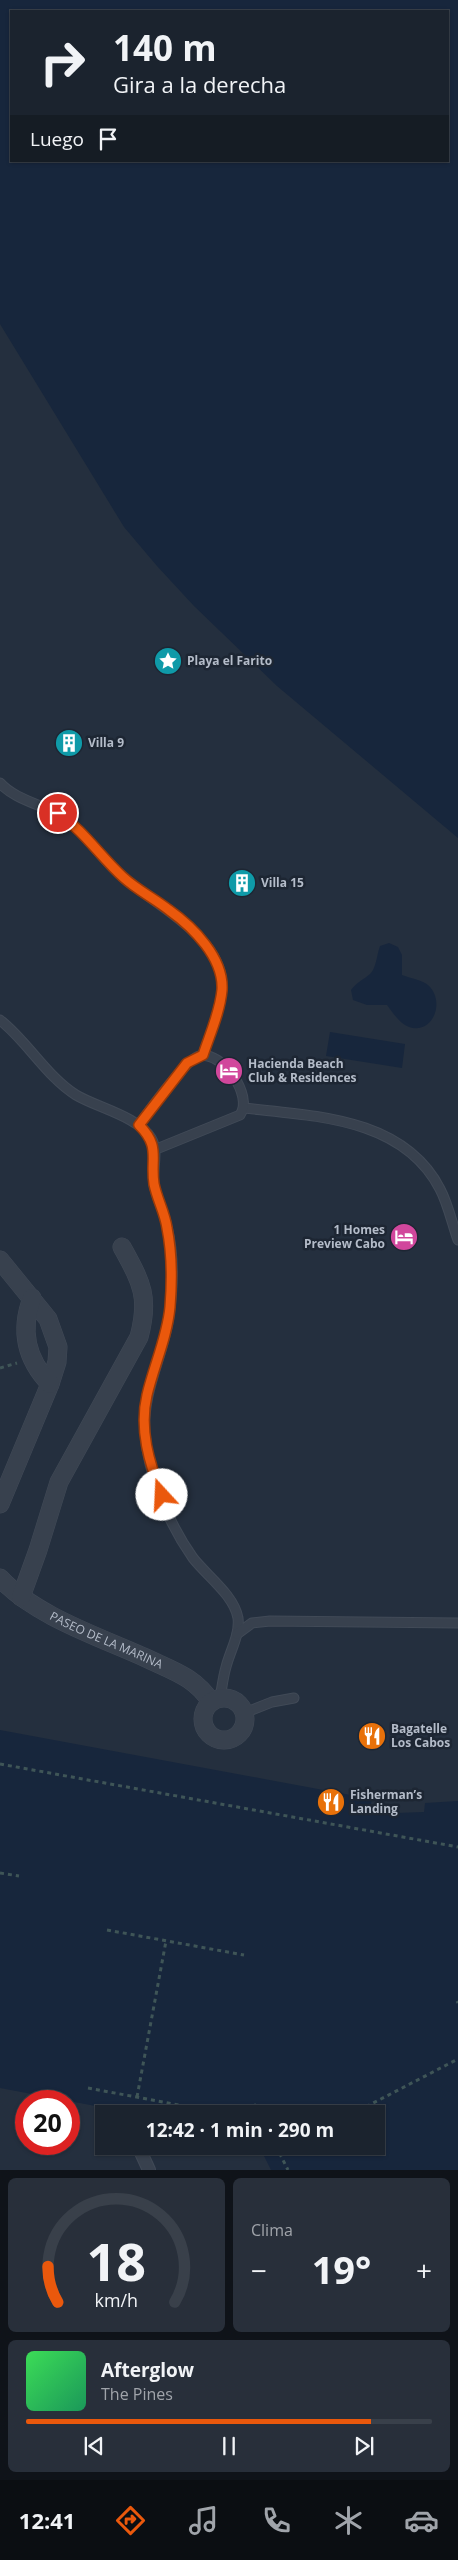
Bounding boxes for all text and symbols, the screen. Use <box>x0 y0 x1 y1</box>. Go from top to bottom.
text: 140 m <box>113 24 217 71</box>
icon: right <box>30 30 95 95</box>
text: Gira a la derecha <box>113 69 286 99</box>
icon: arrive <box>94 125 122 153</box>
text: Luego <box>30 126 84 152</box>
place icon: Playa el Farito <box>153 646 183 676</box>
place label: Playa el Farito <box>187 652 272 669</box>
building icon: Villa 9 <box>54 728 84 758</box>
place label: Villa 9 <box>88 734 124 751</box>
pin <box>37 792 79 834</box>
icon: arrive <box>44 799 72 827</box>
building icon: Villa 15 <box>227 868 257 898</box>
place label: Villa 15 <box>261 874 304 891</box>
place label: Hacienda Beach Club & Residences <box>248 1055 356 1086</box>
hotel icon: Hacienda Beach Club & Residences <box>214 1056 244 1086</box>
place label: 1 Homes Preview Cabo <box>304 1221 385 1252</box>
hotel icon: 1 Homes Preview Cabo <box>389 1222 419 1252</box>
position arrow <box>135 1468 187 1520</box>
street label: PASEO DE LA MARINA <box>47 1607 166 1673</box>
place label: Bagatelle Los Cabos <box>391 1720 450 1751</box>
restaurant icon: Bagatelle Los Cabos <box>357 1721 387 1751</box>
place label: Fisherman’s Landing <box>350 1786 422 1817</box>
restaurant icon: Fisherman’s Landing <box>316 1787 346 1817</box>
speed limit sign: 20 <box>15 2090 80 2155</box>
text: 12:42 · 1 min · 290 m <box>146 2117 334 2143</box>
text: Clima <box>251 2219 293 2241</box>
text: 18 <box>87 2225 146 2296</box>
text: 19° <box>312 2243 371 2295</box>
text: − <box>251 2251 267 2289</box>
text: + <box>416 2251 432 2289</box>
text: km/h <box>95 2288 138 2312</box>
text: Afterglow <box>101 2357 194 2383</box>
text: The Pines <box>101 2383 173 2405</box>
icon: previous <box>80 2432 108 2460</box>
icon: pause <box>215 2432 243 2460</box>
icon: next <box>350 2432 378 2460</box>
icon: directions <box>113 2503 148 2538</box>
icon: music <box>186 2503 221 2538</box>
icon: phone <box>259 2503 294 2538</box>
icon: climate <box>331 2503 366 2538</box>
icon: car <box>404 2503 439 2538</box>
text: 12:41 <box>19 2505 75 2535</box>

